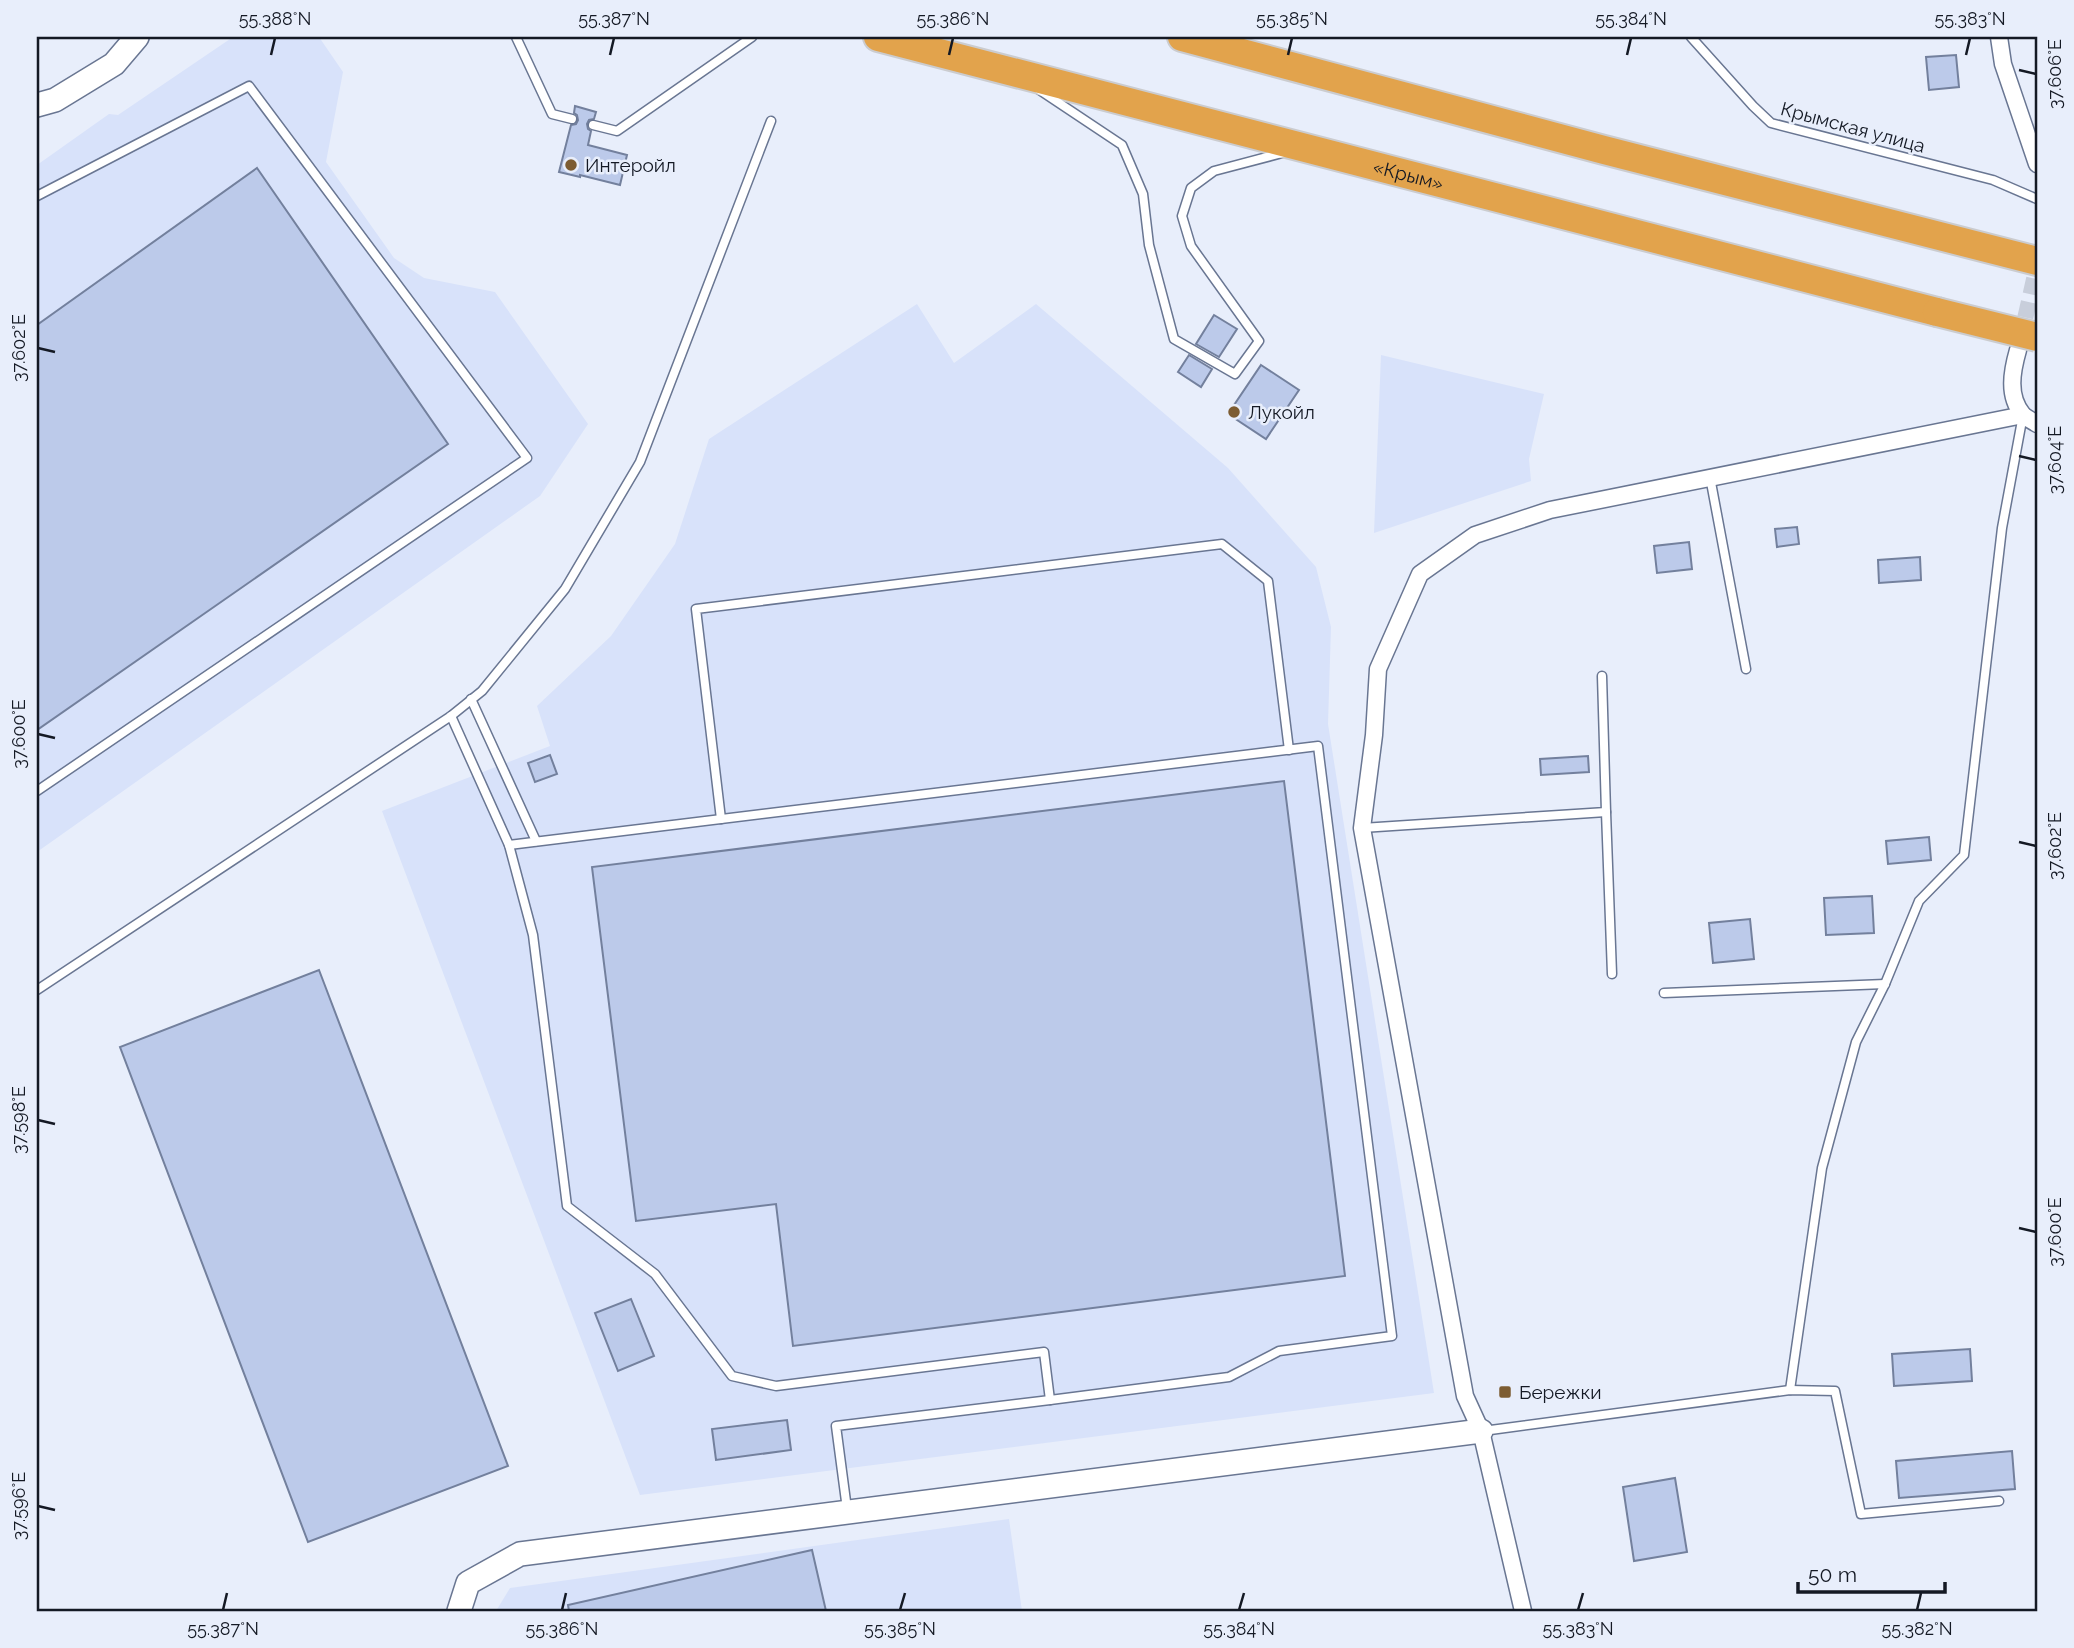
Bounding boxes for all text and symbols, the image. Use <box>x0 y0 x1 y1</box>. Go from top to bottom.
text: 55.388°N <box>239 8 311 29</box>
text: 55.387°N <box>578 8 650 29</box>
text: 55.386°N <box>917 8 989 29</box>
text: 55.385°N <box>1256 8 1328 29</box>
text: 55.384°N <box>1595 8 1667 29</box>
text: 55.383°N <box>1934 8 2006 29</box>
text: 37.606°E <box>2044 39 2065 109</box>
street label: Крымская улица <box>1778 97 1928 157</box>
place label: Интеройл <box>585 154 676 176</box>
street label: «Крым» <box>1371 155 1446 194</box>
marker: Интеройл <box>563 157 579 173</box>
text: 37.602°E <box>8 314 29 382</box>
place label: Лукойл <box>1248 401 1315 423</box>
marker: Лукойл <box>1226 404 1242 420</box>
text: 37.604°E <box>2044 426 2065 494</box>
text: 37.600°E <box>8 699 29 769</box>
text: 37.602°E <box>2044 812 2065 880</box>
text: 37.598°E <box>8 1086 29 1154</box>
text: 37.600°E <box>2044 1197 2065 1267</box>
place label: Бережки <box>1519 1381 1602 1403</box>
marker: Бережки <box>1497 1384 1513 1400</box>
text: 37.596°E <box>8 1472 29 1540</box>
scale bar <box>1798 1550 1944 1594</box>
text: 50 m <box>1808 1562 1857 1587</box>
text: 55.387°N <box>187 1618 259 1639</box>
text: 55.386°N <box>526 1618 598 1639</box>
text: 55.385°N <box>864 1618 936 1639</box>
text: 55.384°N <box>1203 1618 1275 1639</box>
text: 55.383°N <box>1542 1618 1614 1639</box>
text: 55.382°N <box>1881 1618 1953 1639</box>

